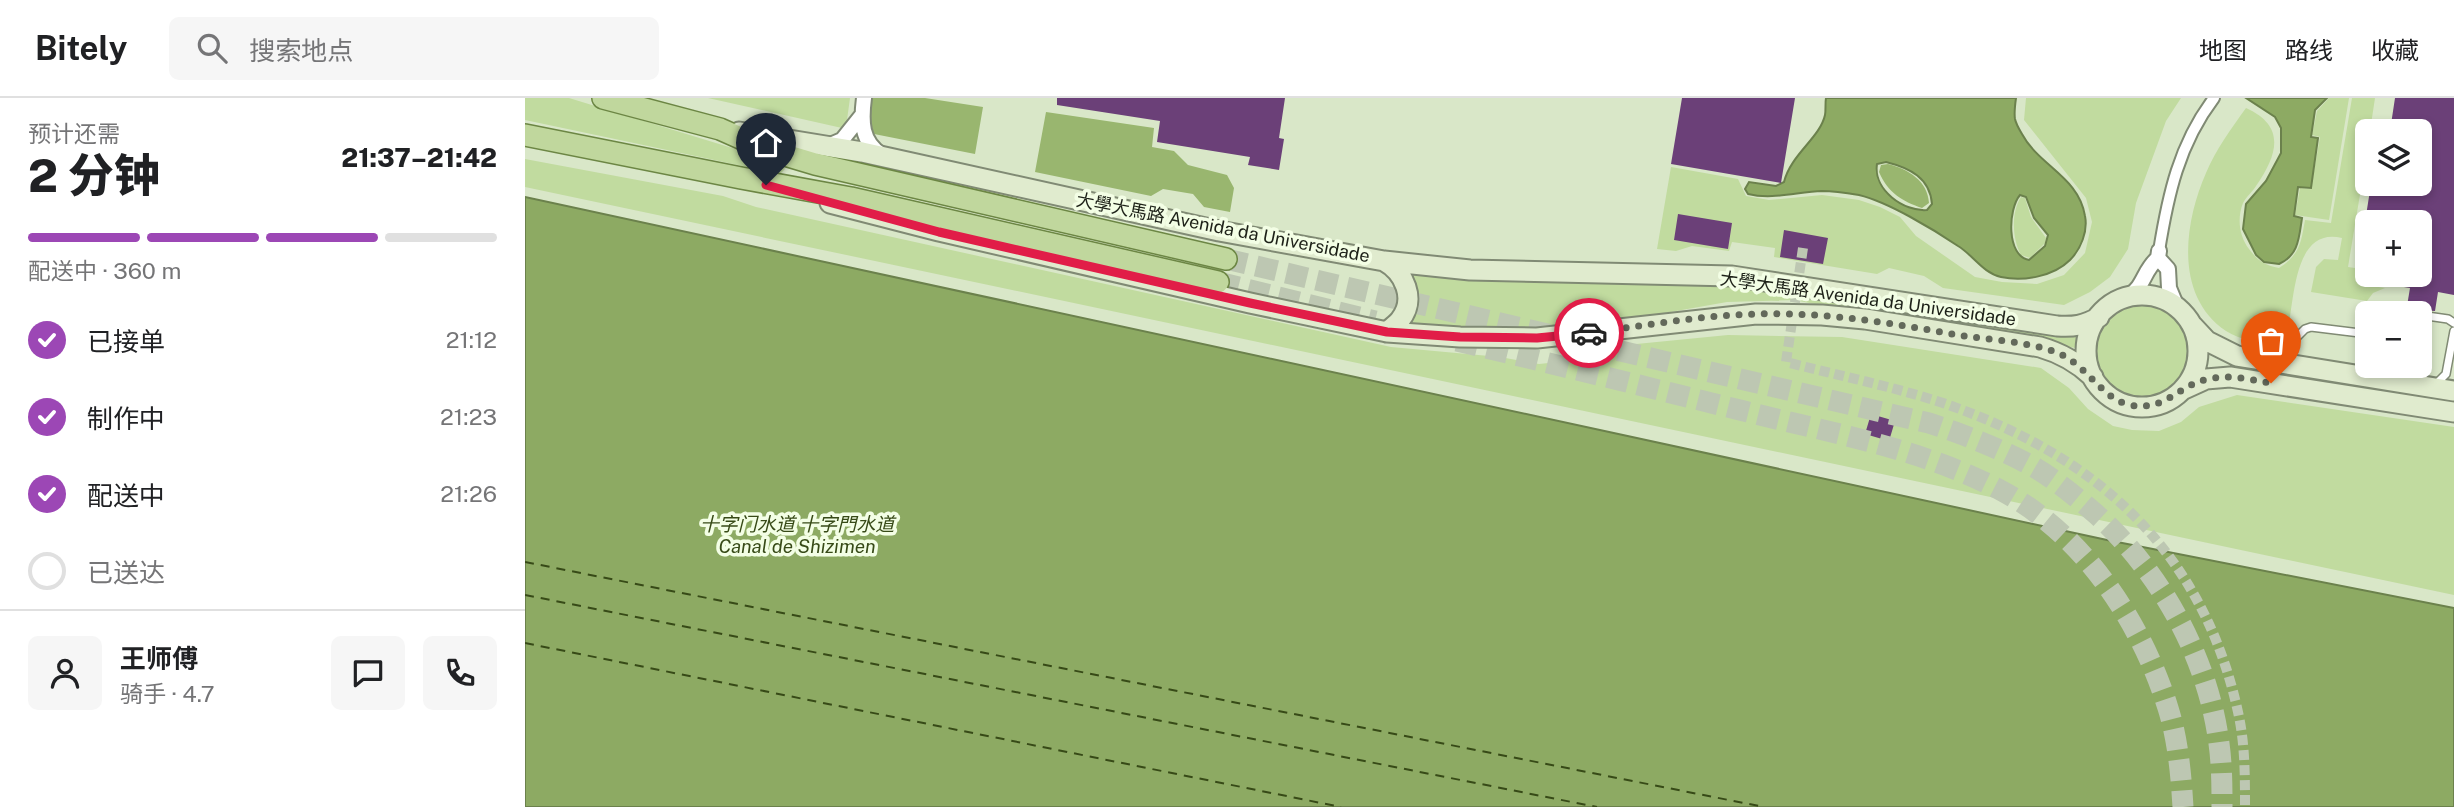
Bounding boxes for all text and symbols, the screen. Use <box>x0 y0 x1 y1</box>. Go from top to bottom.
search box <box>169 17 659 80</box>
text: Bitely <box>35 29 127 67</box>
icon: search <box>193 29 231 67</box>
text: 搜索地点 <box>249 35 353 66</box>
text: 地图 <box>2199 36 2247 64</box>
text: 路线 <box>2285 36 2333 64</box>
text: 收藏 <box>2371 36 2419 64</box>
pin <box>736 113 796 185</box>
map controls <box>2355 119 2432 378</box>
button: layers <box>2355 119 2432 196</box>
text: 预计还需 <box>28 120 120 147</box>
icon: home <box>747 124 785 162</box>
text: 21:37–21:42 <box>341 142 497 173</box>
text: 2 分钟 <box>28 148 160 202</box>
street label: 大學大馬路 Avenida da Universidade <box>1075 189 1372 266</box>
button: + <box>2355 210 2432 287</box>
text: 配送中 · 360 m <box>28 257 181 284</box>
street label: 大學大馬路 Avenida da Universidade <box>1719 267 2017 330</box>
courier <box>1554 298 1624 368</box>
button: − <box>2355 301 2432 378</box>
pin <box>2241 311 2301 383</box>
icon: car <box>1570 314 1608 352</box>
icon: check <box>28 321 66 359</box>
icon: bag <box>2252 322 2290 360</box>
text: 已接单 <box>87 326 165 357</box>
text: 21:12 <box>446 326 497 353</box>
icon: check <box>28 398 66 436</box>
text: 制作中 <box>87 403 165 434</box>
text: 21:23 <box>440 403 497 430</box>
icon: check <box>28 475 66 513</box>
text: 配送中 <box>87 480 165 511</box>
text: 21:26 <box>440 480 497 507</box>
water label: 十字门水道 十字門水道 Canal de Shizimen <box>700 513 897 557</box>
text: 已送达 <box>87 557 165 588</box>
button: person <box>28 636 102 710</box>
button: chat <box>331 636 405 710</box>
button: phone <box>423 636 497 710</box>
text: 王师傅 <box>120 643 198 674</box>
text: 骑手 · 4.7 <box>120 680 215 707</box>

